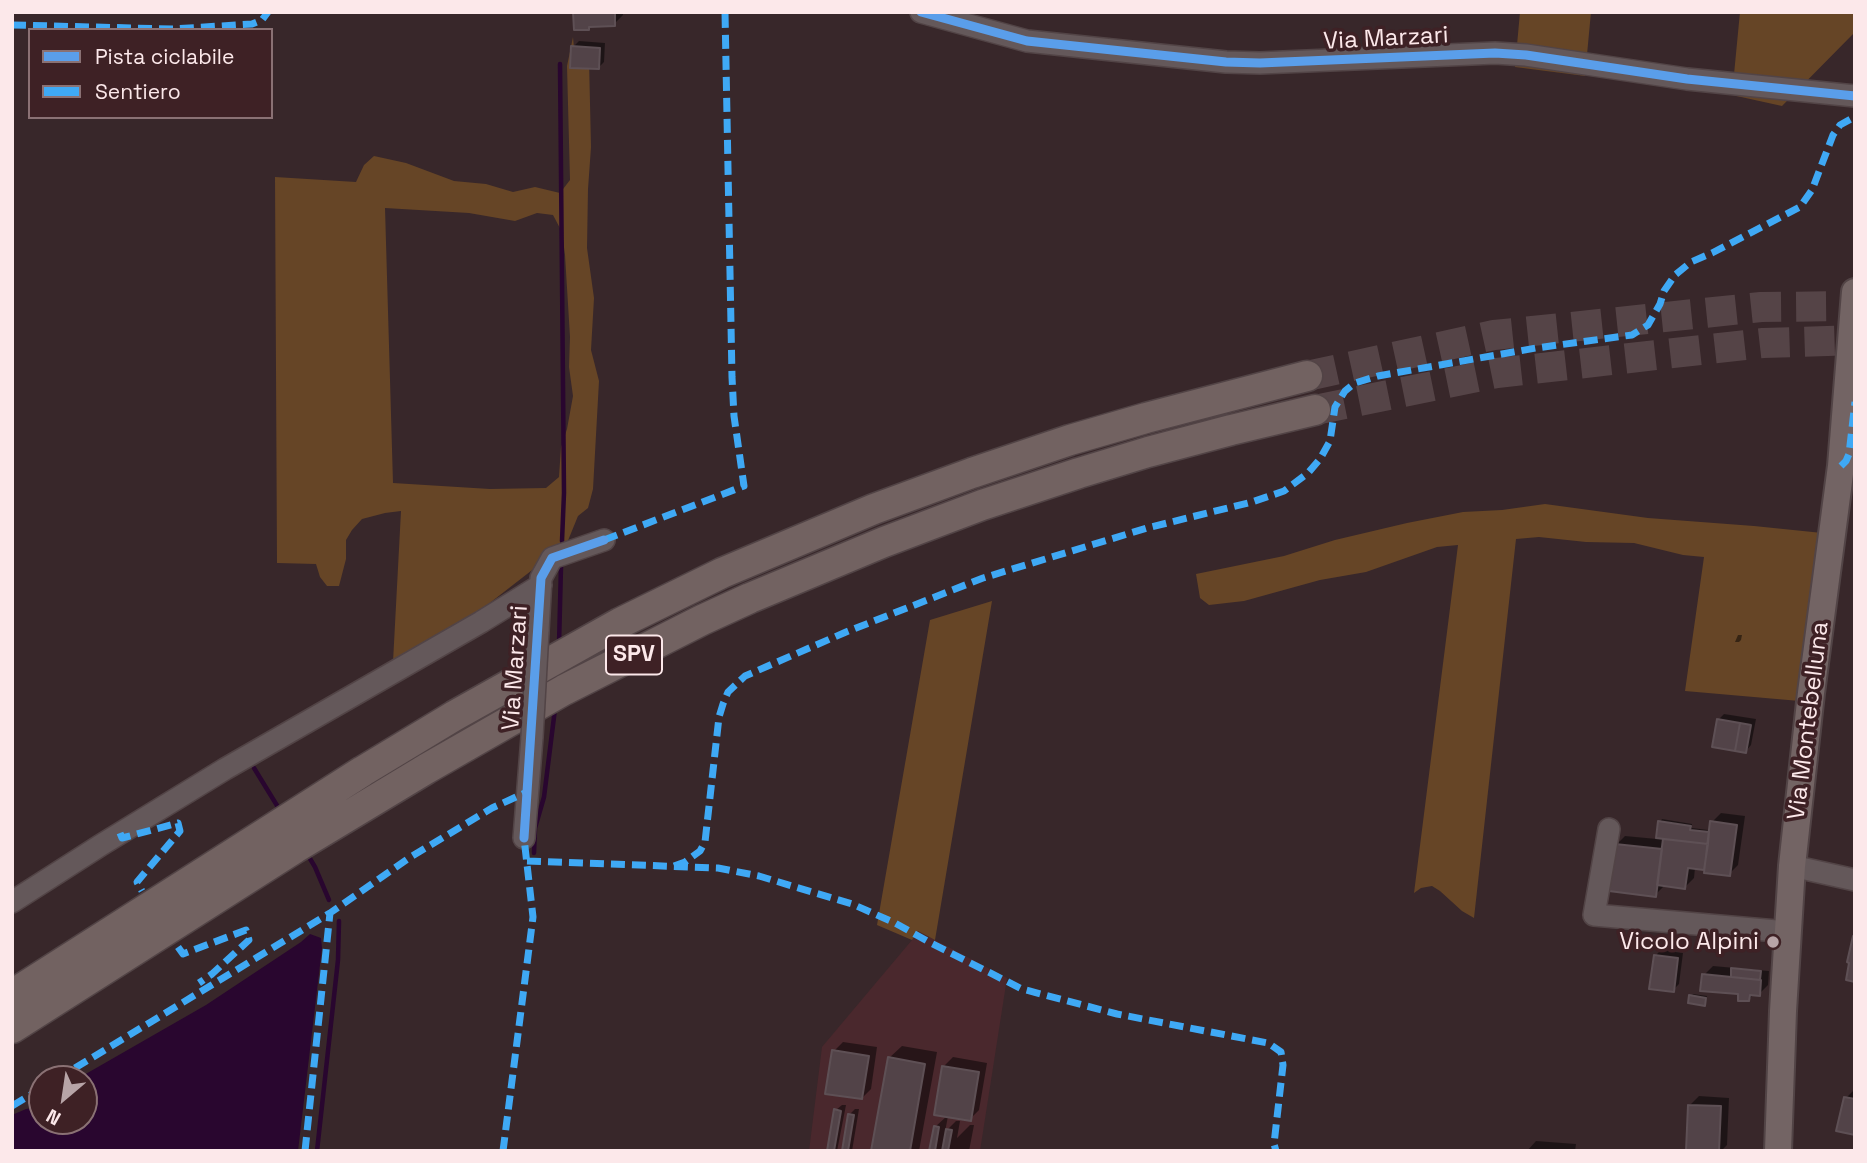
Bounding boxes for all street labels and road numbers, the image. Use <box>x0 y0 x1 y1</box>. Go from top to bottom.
street label: Via Marzari <box>1323 21 1449 57</box>
street label: Via Marzari <box>497 604 535 732</box>
street label: Via Montebelluna <box>1783 620 1835 822</box>
road number: SPV <box>606 636 662 674</box>

